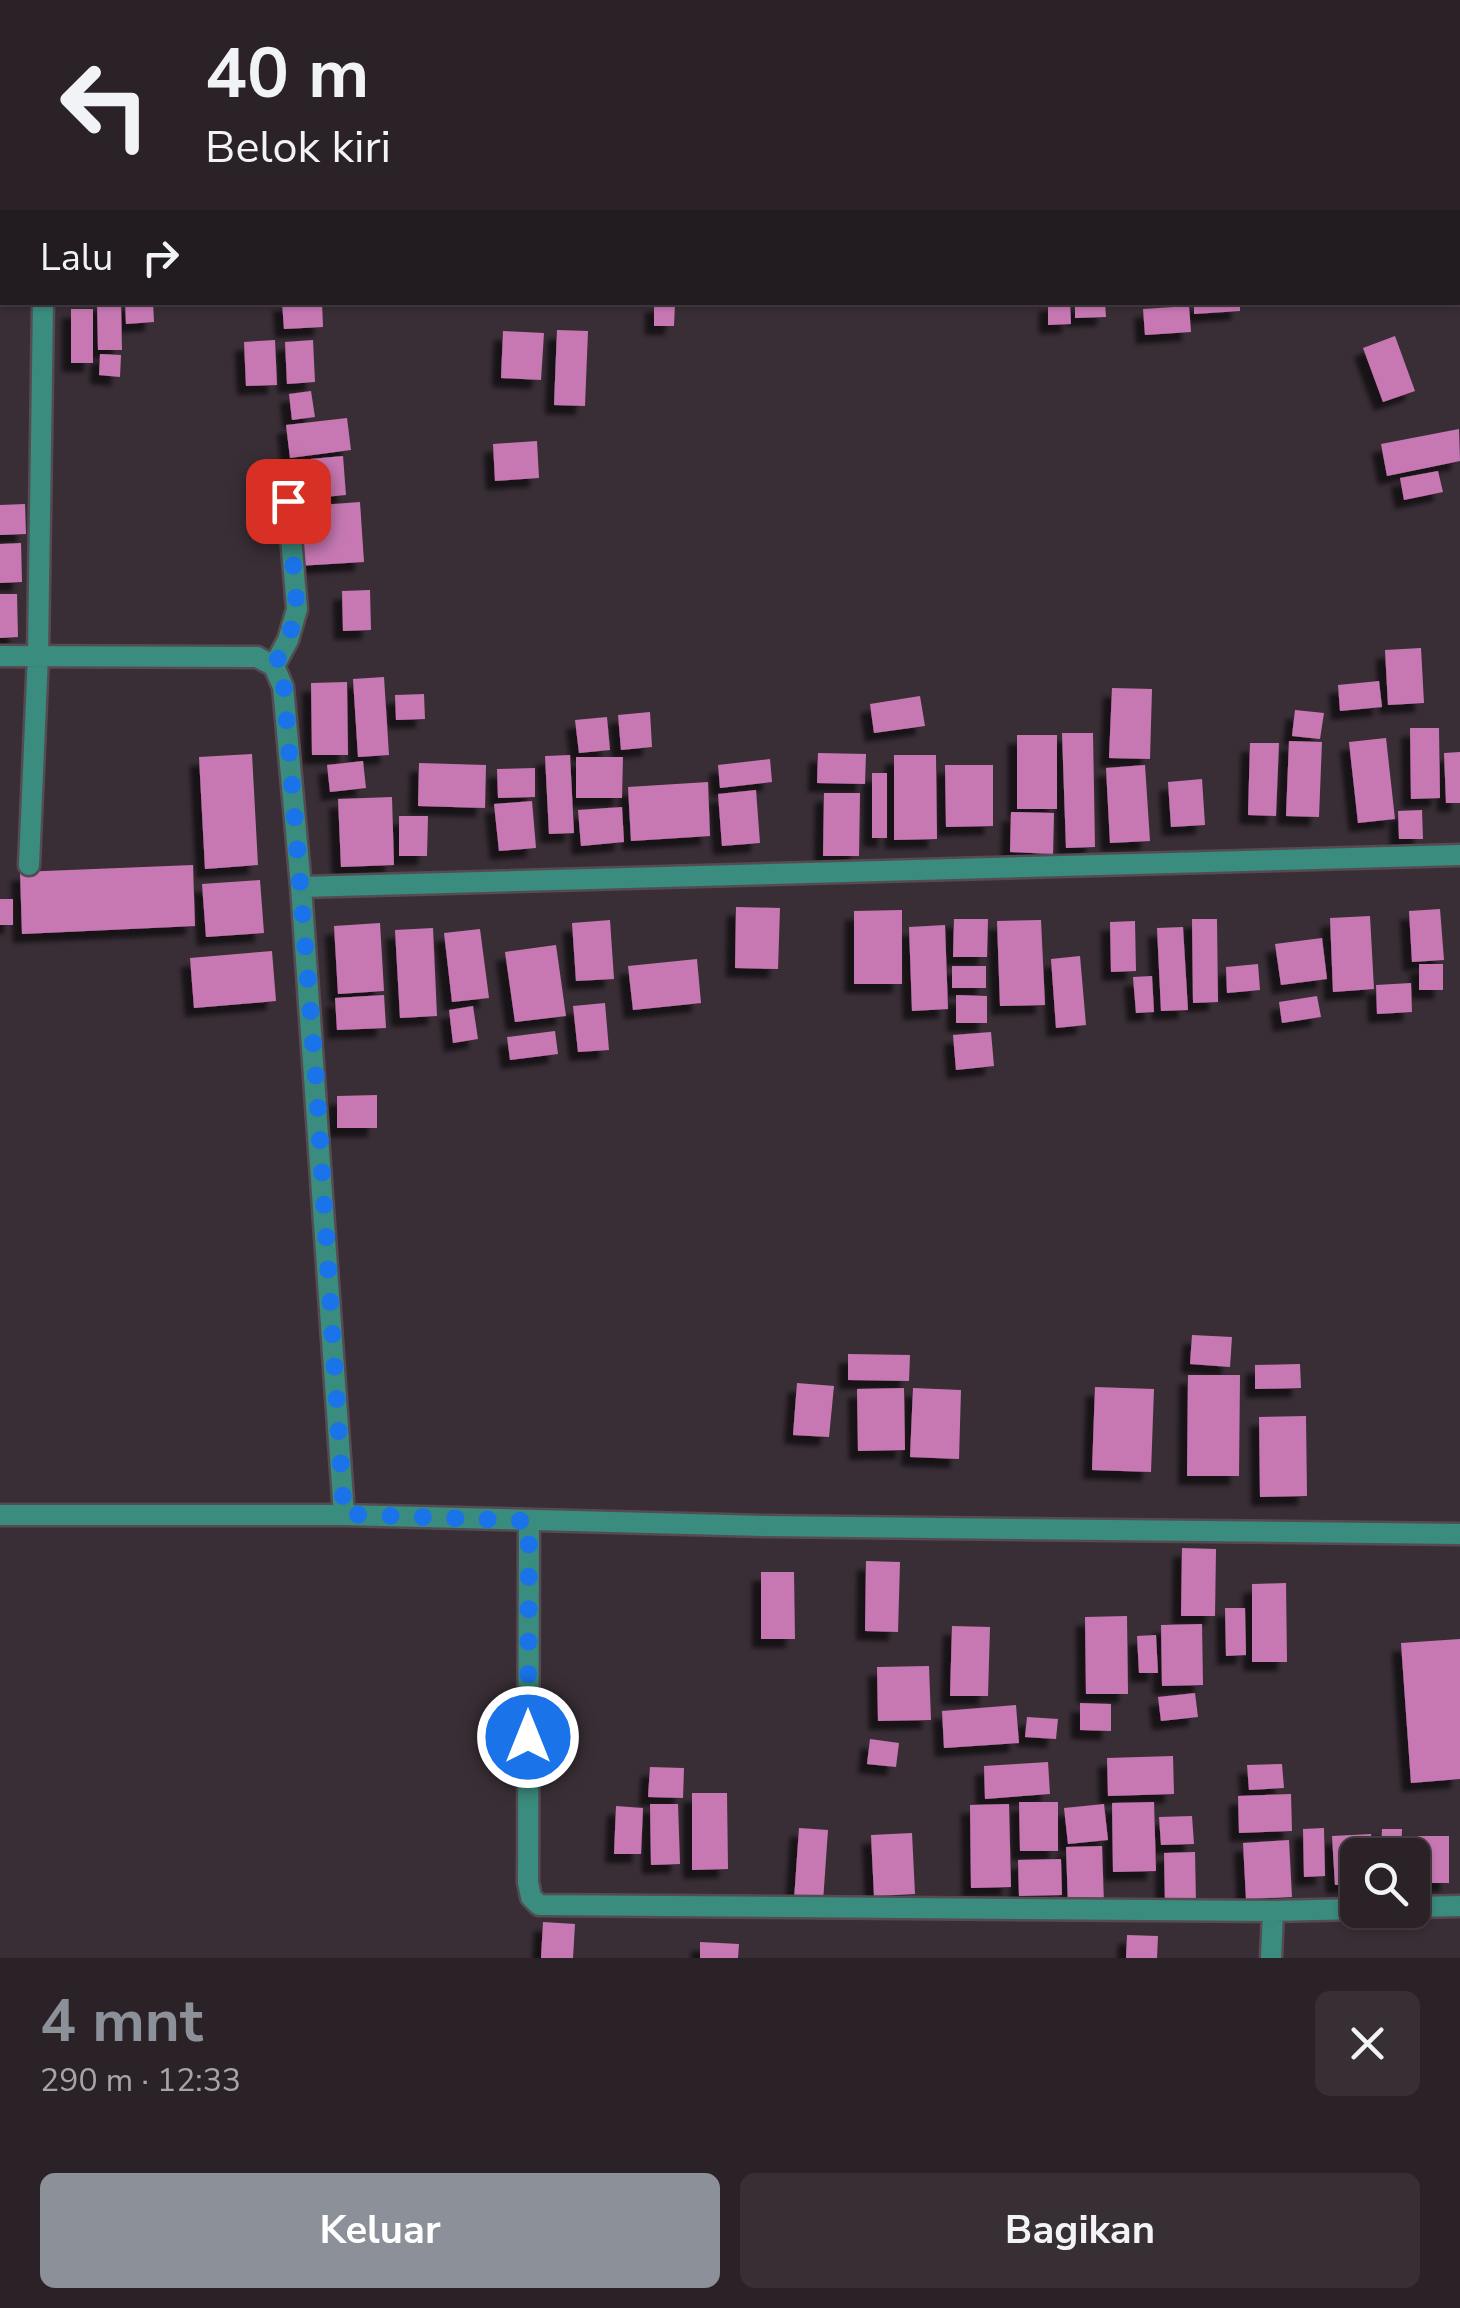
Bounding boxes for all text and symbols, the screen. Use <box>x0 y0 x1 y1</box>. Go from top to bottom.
text: 40 m <box>205 26 369 122</box>
icon: left <box>40 40 170 170</box>
text: Belok kiri <box>205 117 391 178</box>
icon: right <box>133 230 188 285</box>
text: Lalu <box>40 232 113 283</box>
pin <box>246 459 331 544</box>
icon: arrive <box>261 474 316 529</box>
position arrow <box>476 1685 580 1789</box>
map controls <box>1340 1838 1430 1928</box>
button: search <box>1340 1838 1430 1928</box>
text: 4 mnt <box>40 1980 203 2062</box>
button: close <box>1315 1991 1420 2096</box>
text: 290 m · 12:33 <box>40 2059 241 2102</box>
button: Keluar <box>40 2173 720 2288</box>
button: Bagikan <box>740 2173 1420 2288</box>

